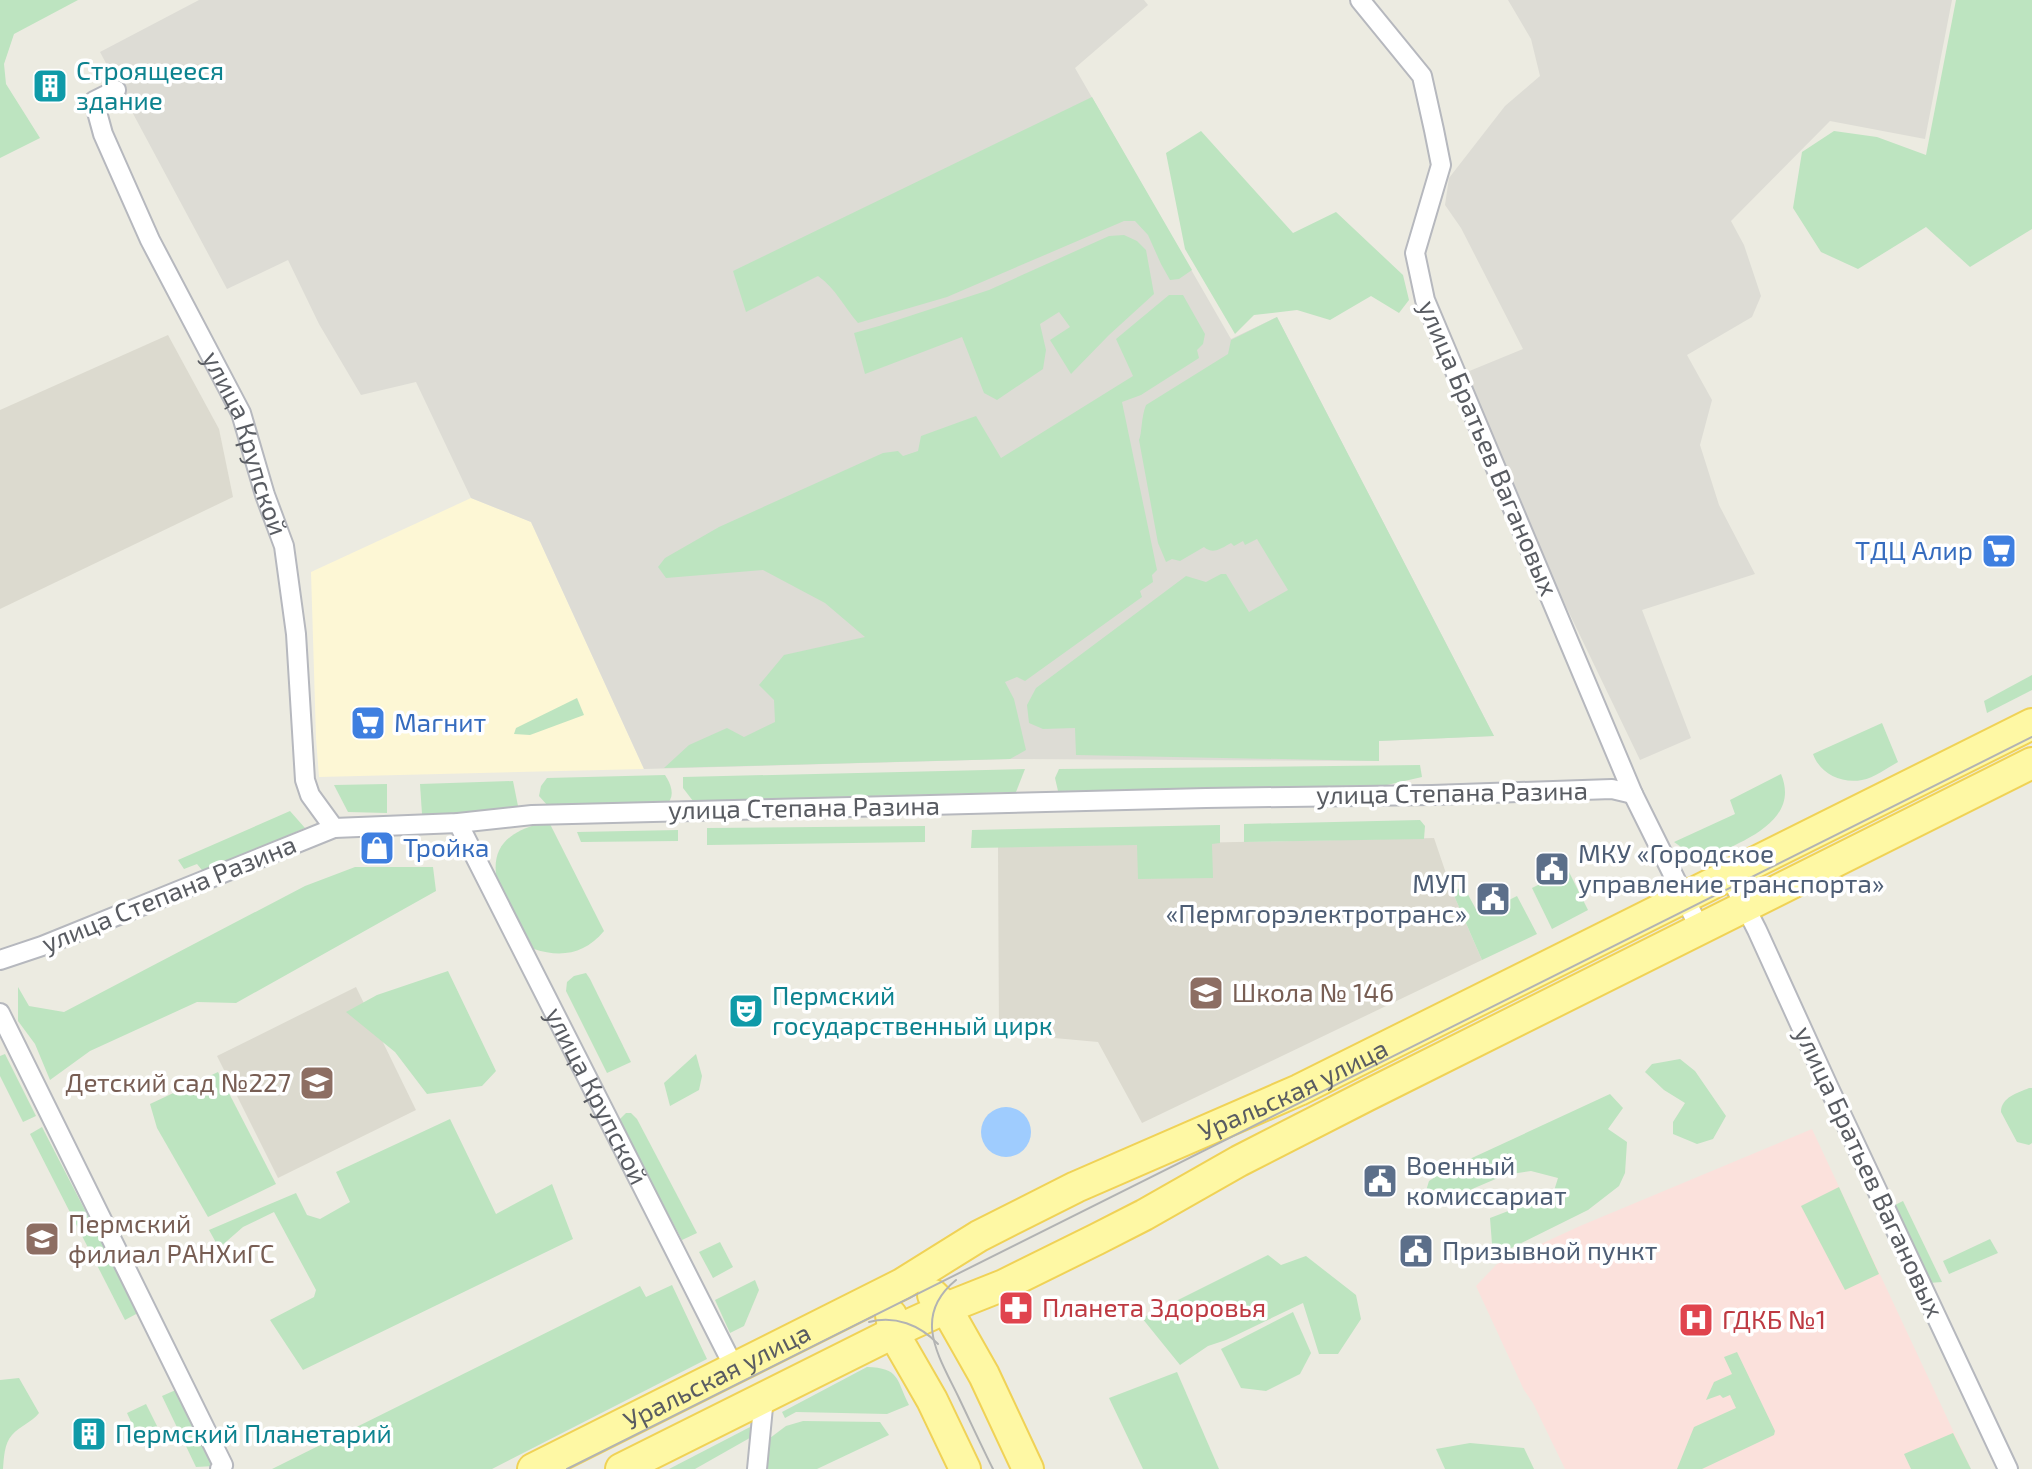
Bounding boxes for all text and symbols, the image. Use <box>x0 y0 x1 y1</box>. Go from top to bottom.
place label: Строящееся здание <box>76 54 224 115</box>
building icon: Строящееся здание <box>31 67 69 105</box>
street label: улица Братьев Вагановых <box>1412 295 1566 600</box>
street label: улица Крупской <box>196 345 295 539</box>
supermarket icon: ТДЦ Алир <box>1980 532 2018 570</box>
place label: ТДЦ Алир <box>1855 534 1973 565</box>
supermarket icon: Магнит <box>349 704 387 742</box>
place label: Магнит <box>394 706 487 737</box>
street label: улица Степана Разина <box>1316 774 1588 810</box>
street label: улица Степана Разина <box>668 789 940 825</box>
street label: улица Степана Разина <box>37 827 301 959</box>
shop icon: Тройка <box>358 829 396 867</box>
place label: Тройка <box>403 831 489 862</box>
place label: МКУ «Городское управление транспорта» <box>1578 837 1884 899</box>
public building icon: МКУ «Городское управление транспорта» <box>1533 850 1571 888</box>
place label: МУП «Пермгорэлектротранс» <box>1166 867 1467 928</box>
public building icon: МУП «Пермгорэлектротранс» <box>1474 880 1512 918</box>
school or university icon: Школа № 146 <box>1187 974 1225 1012</box>
place label: Школа № 146 <box>1232 976 1394 1007</box>
place label: Пермский государственный цирк <box>772 979 1053 1041</box>
theatre icon: Пермский государственный цирк <box>727 992 765 1030</box>
street label: улица Крупской <box>539 1001 656 1189</box>
street label: улица Братьев Вагановых <box>1788 1021 1952 1322</box>
street label: Уральская улица <box>1193 1031 1392 1146</box>
school or university icon: Детский сад №227 <box>298 1064 336 1102</box>
place label: Детский сад №227 <box>65 1066 291 1097</box>
place label: Военный комиссариат <box>1406 1149 1567 1210</box>
public building icon: Военный комиссариат <box>1361 1162 1399 1200</box>
place label: Пермский филиал РАНХиГС <box>68 1207 275 1268</box>
school or university icon: Пермский филиал РАНХиГС <box>23 1220 61 1258</box>
public building icon: Призывной пункт <box>1397 1232 1435 1270</box>
place label: Призывной пункт <box>1442 1234 1658 1266</box>
pharmacy icon: Планета Здоровья <box>997 1289 1035 1327</box>
place label: Планета Здоровья <box>1042 1291 1266 1322</box>
hospital icon: ГДКБ №1 <box>1677 1301 1715 1339</box>
place label: ГДКБ №1 <box>1722 1303 1826 1334</box>
street label: Уральская улица <box>618 1316 815 1435</box>
building icon: Пермский Планетарий <box>70 1415 108 1453</box>
place label: Пермский Планетарий <box>115 1417 392 1448</box>

